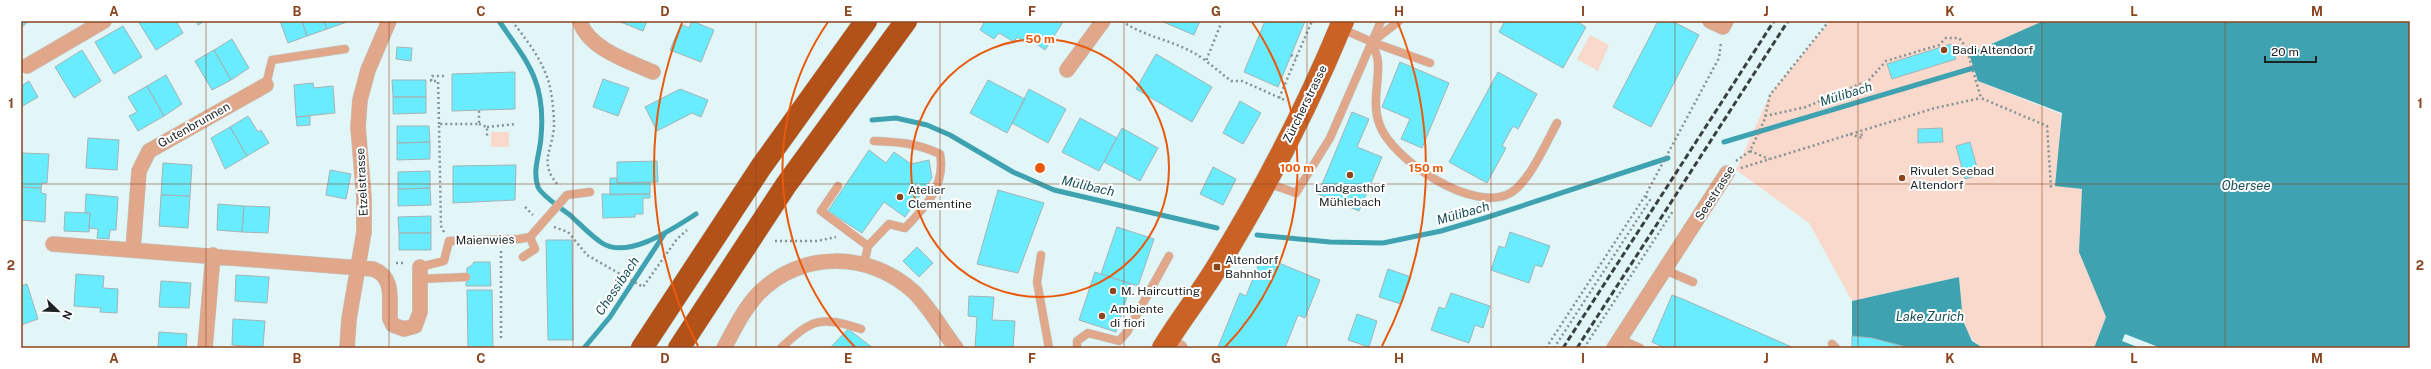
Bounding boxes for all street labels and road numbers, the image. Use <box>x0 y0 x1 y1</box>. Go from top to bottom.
street label: Zürcherstrasse <box>1280 63 1330 145</box>
street label: Gutenbrunnen <box>155 99 233 151</box>
street label: Etzelstrasse <box>353 147 371 216</box>
street label: Seestrasse <box>1692 163 1738 223</box>
street label: Maienwies <box>455 232 515 248</box>

